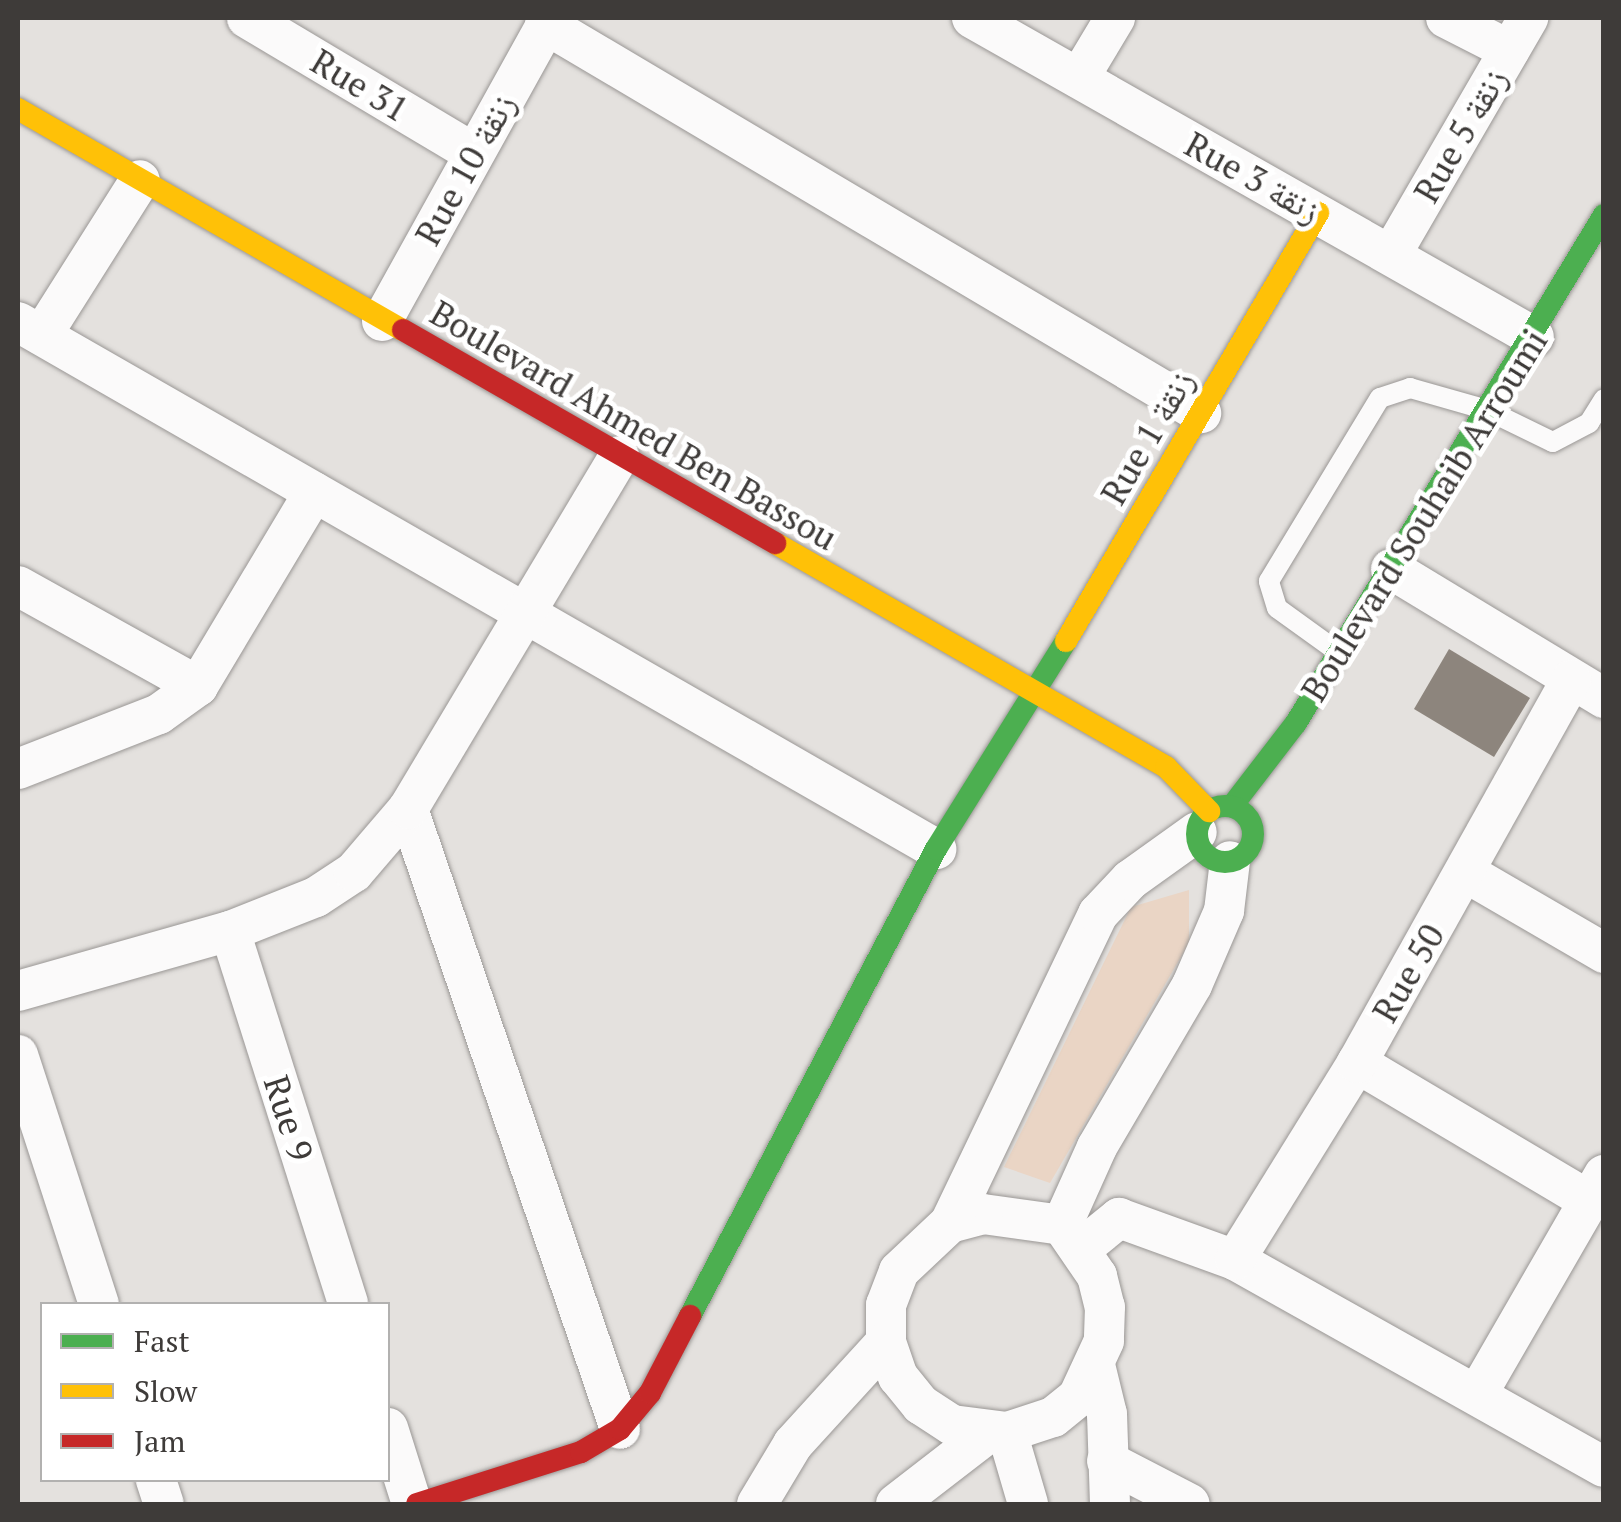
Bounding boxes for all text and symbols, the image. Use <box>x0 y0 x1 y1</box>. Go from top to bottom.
street label: Rue 31 <box>304 40 416 130</box>
street label: Rue 5 زنقة <box>1405 60 1515 210</box>
street label: Rue 10 زنقة <box>406 86 524 252</box>
street label: Rue 3 زنقة <box>1178 123 1328 231</box>
street label: Boulevard Ahmed Ben Bassou <box>423 291 845 559</box>
street label: Boulevard Souhaib Arroumi <box>1292 321 1556 709</box>
street label: Rue 1 زنقة <box>1092 362 1202 512</box>
street label: Rue 50 <box>1363 917 1453 1029</box>
street label: Rue 9 <box>256 1070 322 1166</box>
legend <box>40 1302 390 1482</box>
text: Fast <box>134 1321 190 1361</box>
text: Slow <box>134 1371 197 1411</box>
text: Jam <box>134 1421 185 1461</box>

